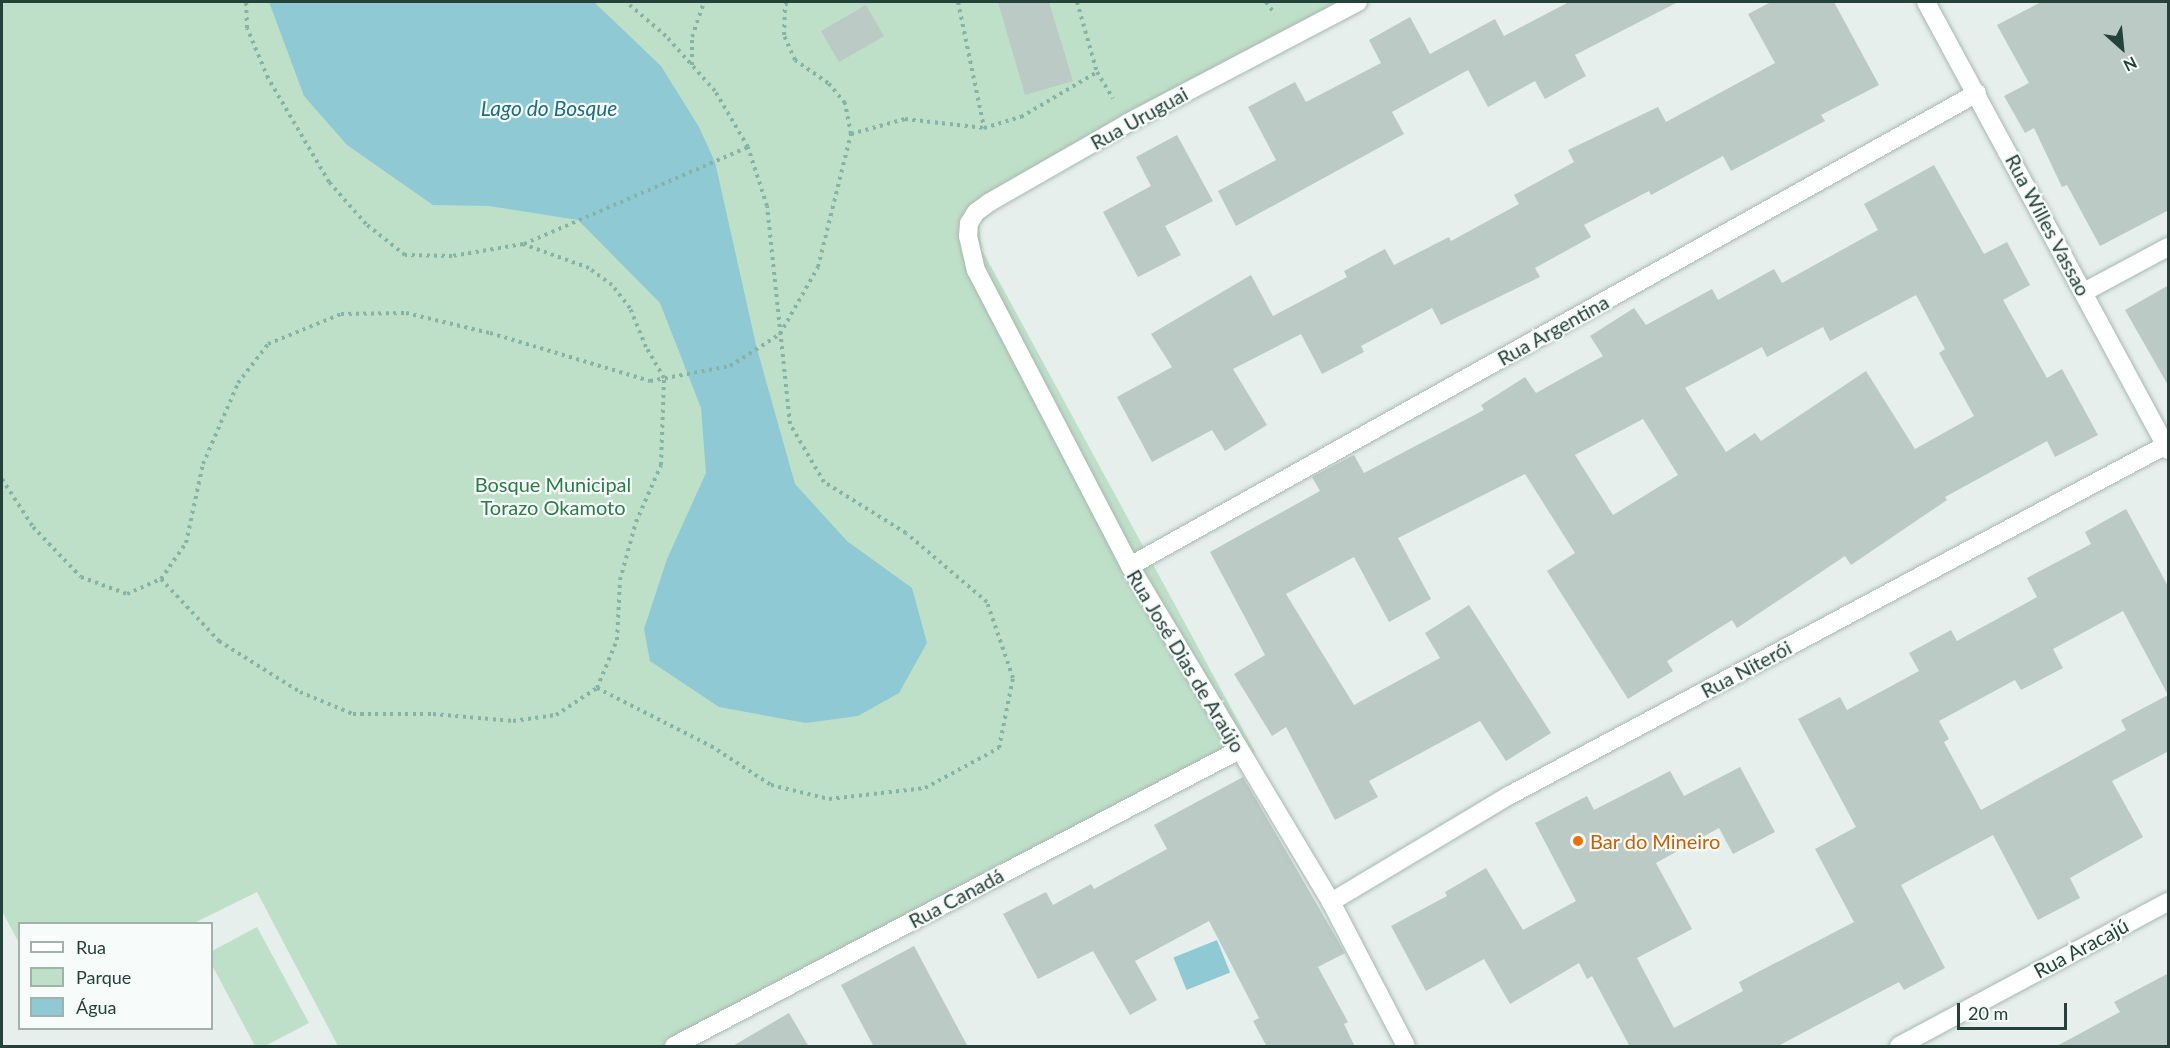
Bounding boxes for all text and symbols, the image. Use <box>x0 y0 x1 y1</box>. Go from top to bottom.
north arrow <box>2092 18 2152 78</box>
text: N <box>2121 53 2140 76</box>
street label: Rua Uruguai <box>1086 81 1192 155</box>
water label: Lago do Bosque <box>481 95 617 121</box>
street label: Rua Willes Vassao <box>2000 150 2096 300</box>
street label: Rua Argentina <box>1493 289 1613 371</box>
park label: Bosque Municipal Torazo Okamoto <box>475 472 631 519</box>
street label: Rua José Dias de Araújo <box>1122 565 1250 757</box>
street label: Rua Niterói <box>1697 635 1795 703</box>
place label: Bar do Mineiro <box>1590 829 1721 853</box>
marker: Bar do Mineiro <box>1571 834 1585 848</box>
street label: Rua Canadá <box>905 863 1007 933</box>
street label: Rua Aracajú <box>2029 913 2133 983</box>
legend <box>18 922 213 1030</box>
text: Rua <box>76 936 106 958</box>
text: Parque <box>76 966 131 988</box>
scale bar <box>1960 991 2070 1029</box>
text: Água <box>76 996 117 1018</box>
text: 20 m <box>1968 1002 2008 1024</box>

